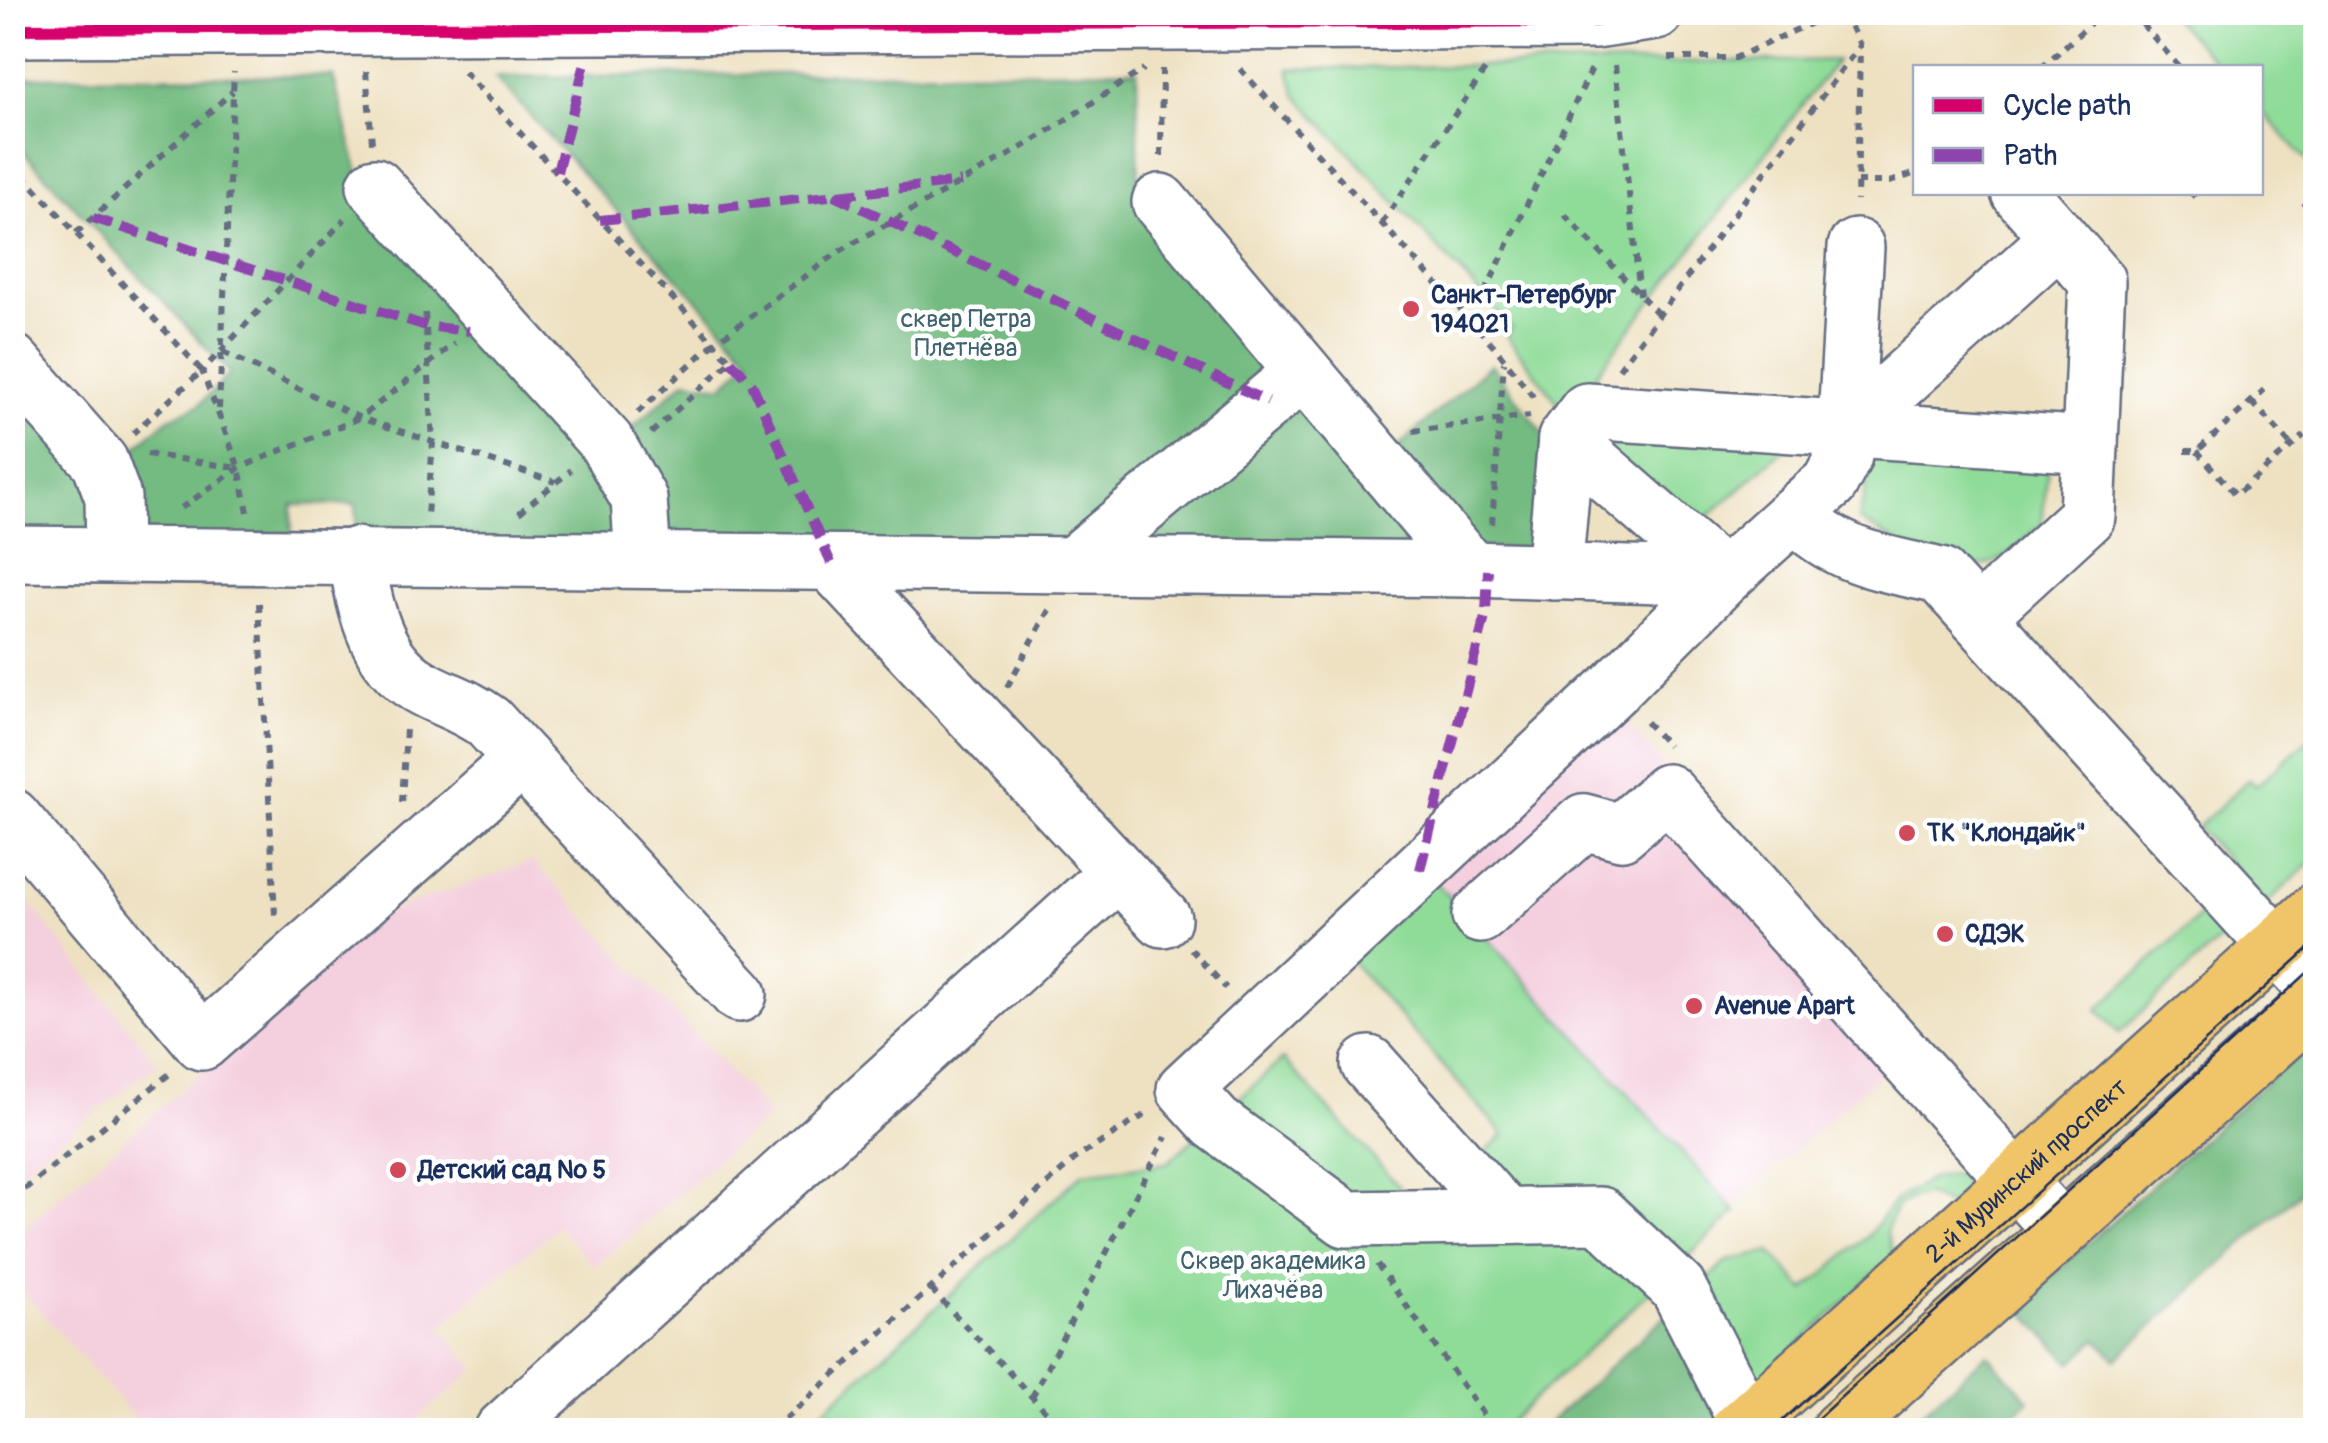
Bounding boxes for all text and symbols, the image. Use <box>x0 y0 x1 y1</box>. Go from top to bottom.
legend <box>1913 65 2263 195</box>
text: Cycle path <box>2003 87 2131 124</box>
text: Path <box>2003 137 2058 174</box>
place label: Санкт-Петербург 194021 <box>1431 280 1616 340</box>
marker: Санкт-Петербург 194021 <box>1400 298 1422 320</box>
park label: сквер Петра Плетнёва <box>901 304 1031 364</box>
place label: ТК "Клондайк" <box>1926 818 2086 849</box>
marker: ТК "Клондайк" <box>1896 822 1918 844</box>
place label: СДЭК <box>1965 919 2025 950</box>
marker: СДЭК <box>1934 923 1956 945</box>
place label: Avenue Apart <box>1714 991 1856 1022</box>
marker: Avenue Apart <box>1683 995 1705 1017</box>
street label: 2-й Муринский проспект <box>1919 1072 2135 1270</box>
place label: Детский сад № 5 <box>416 1155 606 1186</box>
marker: Детский сад № 5 <box>387 1159 409 1181</box>
park label: Сквер академика Лихачёва <box>1180 1246 1366 1306</box>

